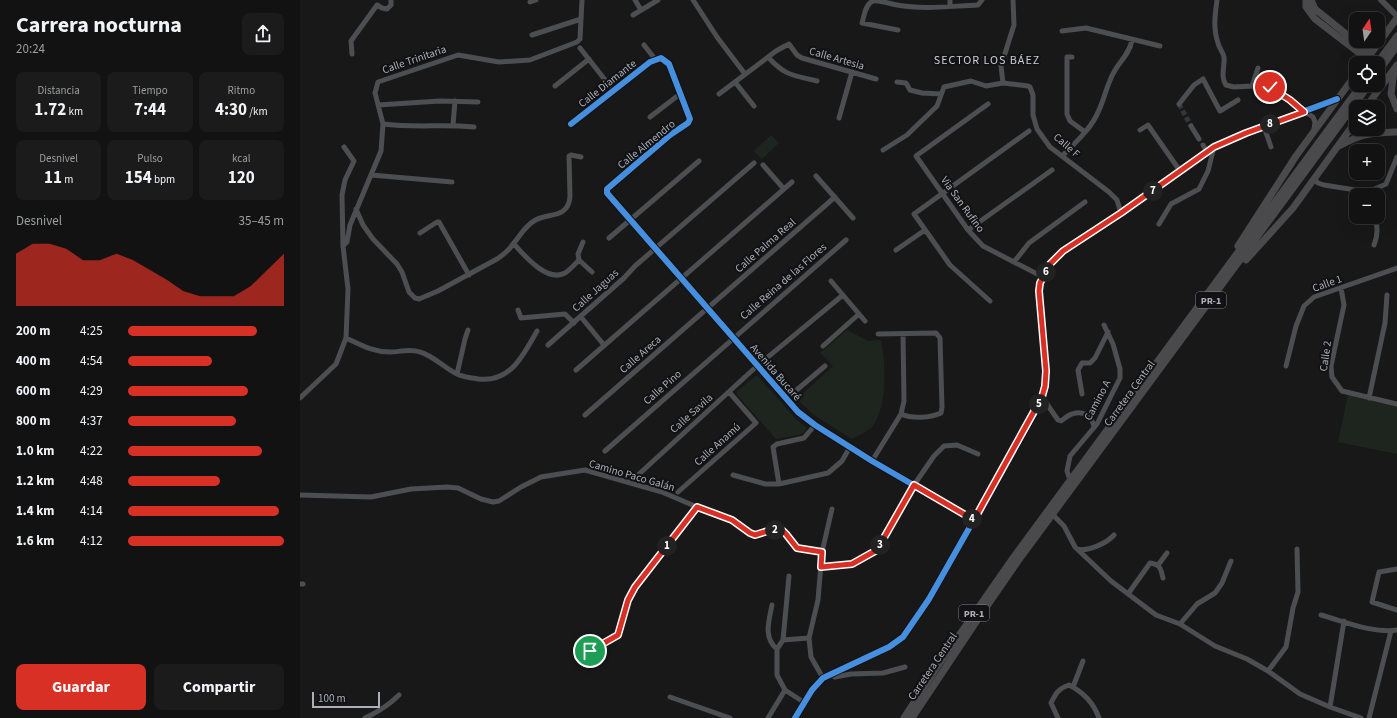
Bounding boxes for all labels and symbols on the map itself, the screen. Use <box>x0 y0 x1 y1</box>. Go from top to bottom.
north arrow <box>1349 12 1385 48</box>
street label: Calle Trinitaria <box>380 42 448 77</box>
street label: Calle Artesia <box>808 43 866 74</box>
district label: SECTOR LOS BÁEZ <box>934 52 1040 69</box>
street label: Calle Diamante <box>575 56 640 111</box>
pin <box>1253 70 1287 104</box>
pin: 8 <box>1260 114 1280 134</box>
street label: Calle Almendro <box>614 116 678 172</box>
street label: Calle F <box>1050 130 1084 161</box>
street label: Via San Rufino <box>937 173 988 235</box>
pin: 7 <box>1143 181 1163 201</box>
street label: Calle Palma Real <box>732 215 799 276</box>
street label: Calle Reina de las Flores <box>737 239 830 323</box>
pin: 6 <box>1036 262 1056 282</box>
street label: Calle Jaguas <box>569 265 622 315</box>
street label: Calle 1 <box>1310 271 1344 296</box>
road number: PR-1 <box>1196 292 1226 308</box>
street label: Calle Areca <box>616 332 664 377</box>
street label: Calle 2 <box>1316 340 1335 372</box>
street label: Avenida Bucaré <box>747 341 805 404</box>
street label: Carretera Central <box>1100 357 1159 429</box>
street label: Calle Pino <box>640 367 685 408</box>
street label: Camino A <box>1081 377 1114 423</box>
street label: Calle Savila <box>667 390 716 437</box>
pin: 5 <box>1029 394 1049 414</box>
street label: Calle Anamú <box>691 419 744 469</box>
street label: Camino Paco Galán <box>587 456 677 495</box>
pin: 4 <box>962 509 982 529</box>
pin: 2 <box>765 520 785 540</box>
pin: 3 <box>870 535 890 555</box>
pin: 1 <box>657 536 677 556</box>
road number: PR-1 <box>959 605 989 621</box>
street label: Carretera Central <box>904 629 961 703</box>
pin <box>573 634 607 668</box>
scale bar <box>312 690 380 709</box>

